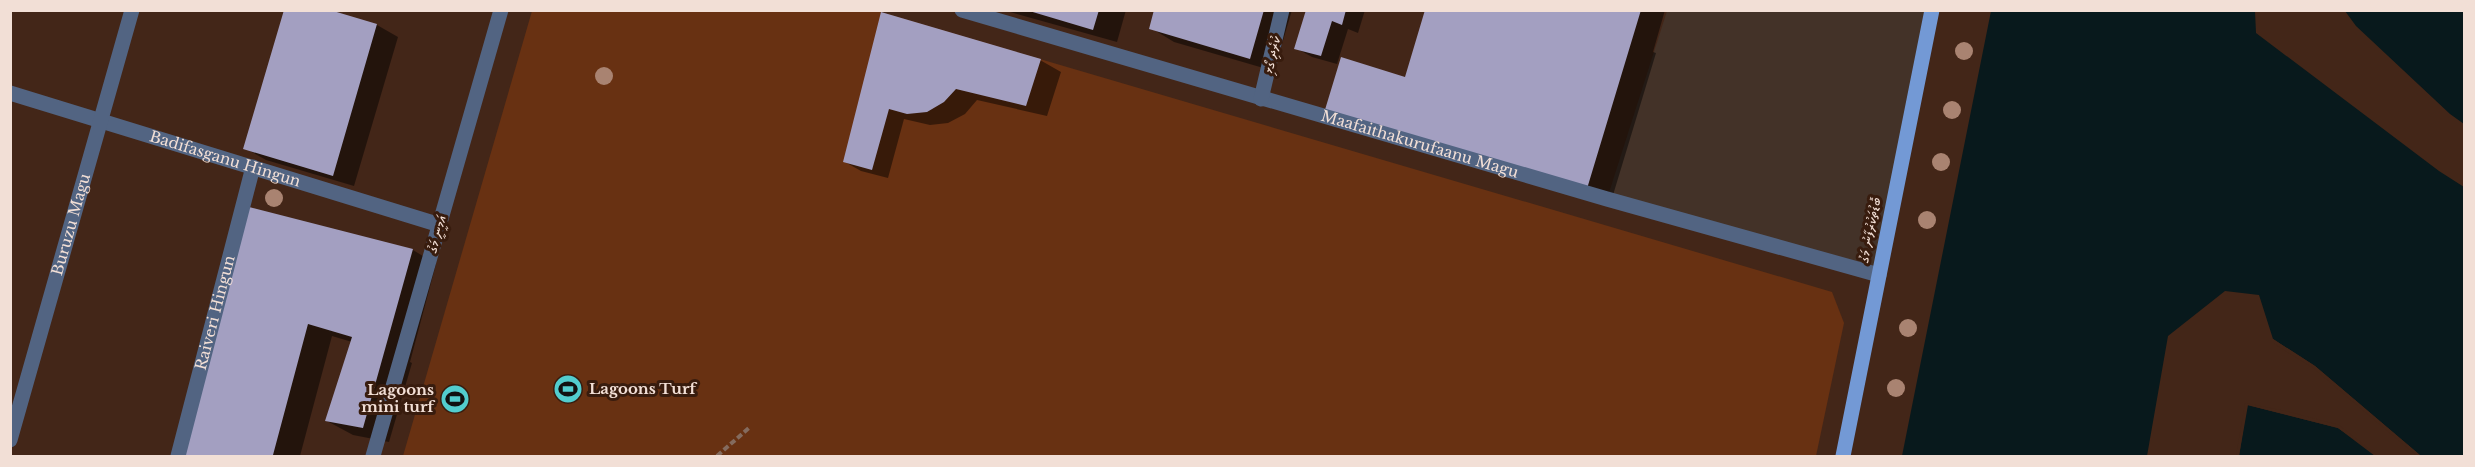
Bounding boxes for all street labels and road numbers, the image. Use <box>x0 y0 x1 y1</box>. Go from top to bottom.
street label: ކުރެދި ގޯޅި <box>1258 34 1286 76</box>
street label: Maafaithakurufaanu Magu <box>1319 106 1521 182</box>
street label: Badifasganu Hingun <box>147 126 303 191</box>
street label: Buruzu Magu <box>47 171 94 278</box>
street label: ބޮޑުތަކުރުފާނު މަގު <box>1854 196 1885 265</box>
street label: އަމީނީ މަގު <box>422 213 452 256</box>
street label: Raiveri Hingun <box>191 253 239 372</box>

